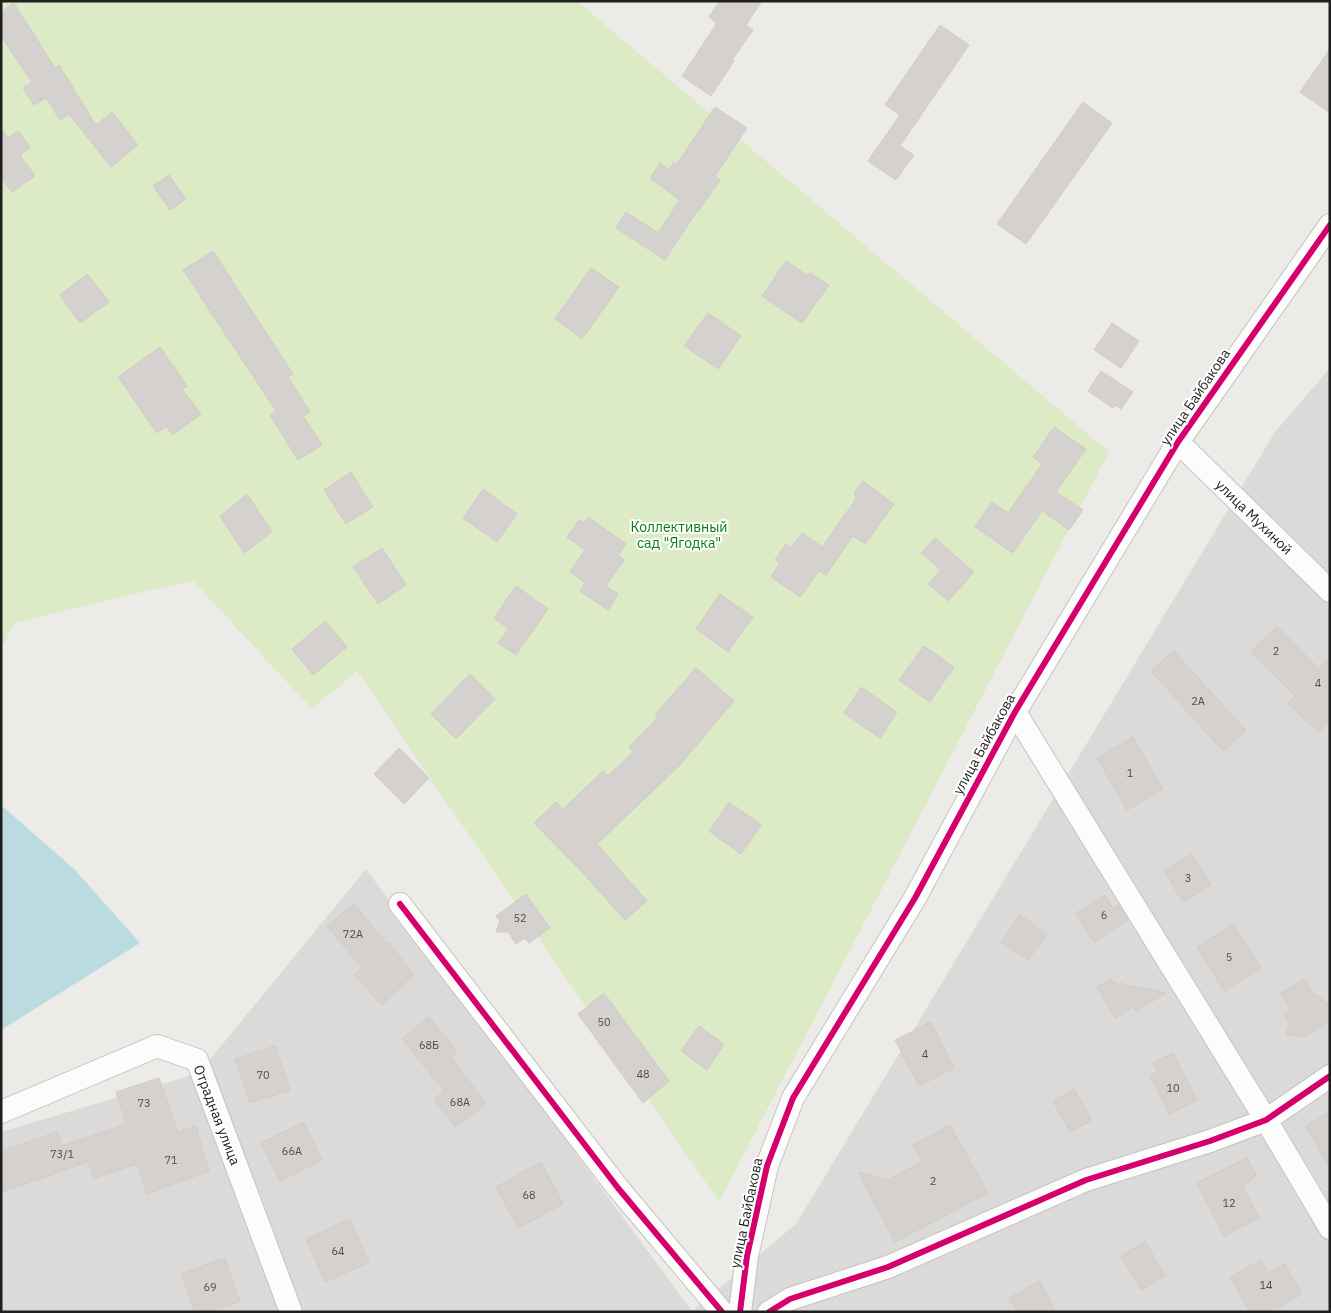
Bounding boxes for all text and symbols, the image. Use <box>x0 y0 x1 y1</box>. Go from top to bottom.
street label: улица Байбакова <box>1156 345 1234 449</box>
street label: улица Мухиной <box>1212 476 1296 558</box>
park label: Коллективный сад "Ягодка" <box>630 518 728 552</box>
house number: 2 <box>1273 644 1279 658</box>
house number: 4 <box>1315 676 1322 690</box>
street label: улица Байбакова <box>949 690 1019 798</box>
house number: 2А <box>1191 694 1205 708</box>
house number: 1 <box>1127 766 1134 780</box>
house number: 3 <box>1185 871 1191 885</box>
house number: 6 <box>1101 908 1107 922</box>
house number: 52 <box>513 911 527 925</box>
house number: 72А <box>343 927 363 941</box>
house number: 5 <box>1226 950 1232 964</box>
house number: 50 <box>597 1015 611 1029</box>
house number: 68Б <box>419 1038 439 1052</box>
house number: 4 <box>922 1047 929 1061</box>
street label: Отрадная улица <box>190 1062 245 1168</box>
house number: 48 <box>636 1067 650 1081</box>
house number: 70 <box>256 1068 270 1082</box>
house number: 10 <box>1166 1081 1180 1095</box>
house number: 68А <box>450 1095 470 1109</box>
house number: 73 <box>137 1096 151 1110</box>
house number: 66А <box>282 1144 302 1158</box>
house number: 73/1 <box>50 1147 74 1161</box>
house number: 71 <box>164 1153 178 1167</box>
street label: улица Байбакова <box>725 1156 767 1270</box>
house number: 2 <box>930 1174 936 1188</box>
house number: 68 <box>522 1188 536 1202</box>
house number: 12 <box>1222 1196 1236 1210</box>
house number: 64 <box>331 1244 345 1258</box>
house number: 14 <box>1259 1278 1273 1292</box>
house number: 69 <box>203 1280 217 1294</box>

